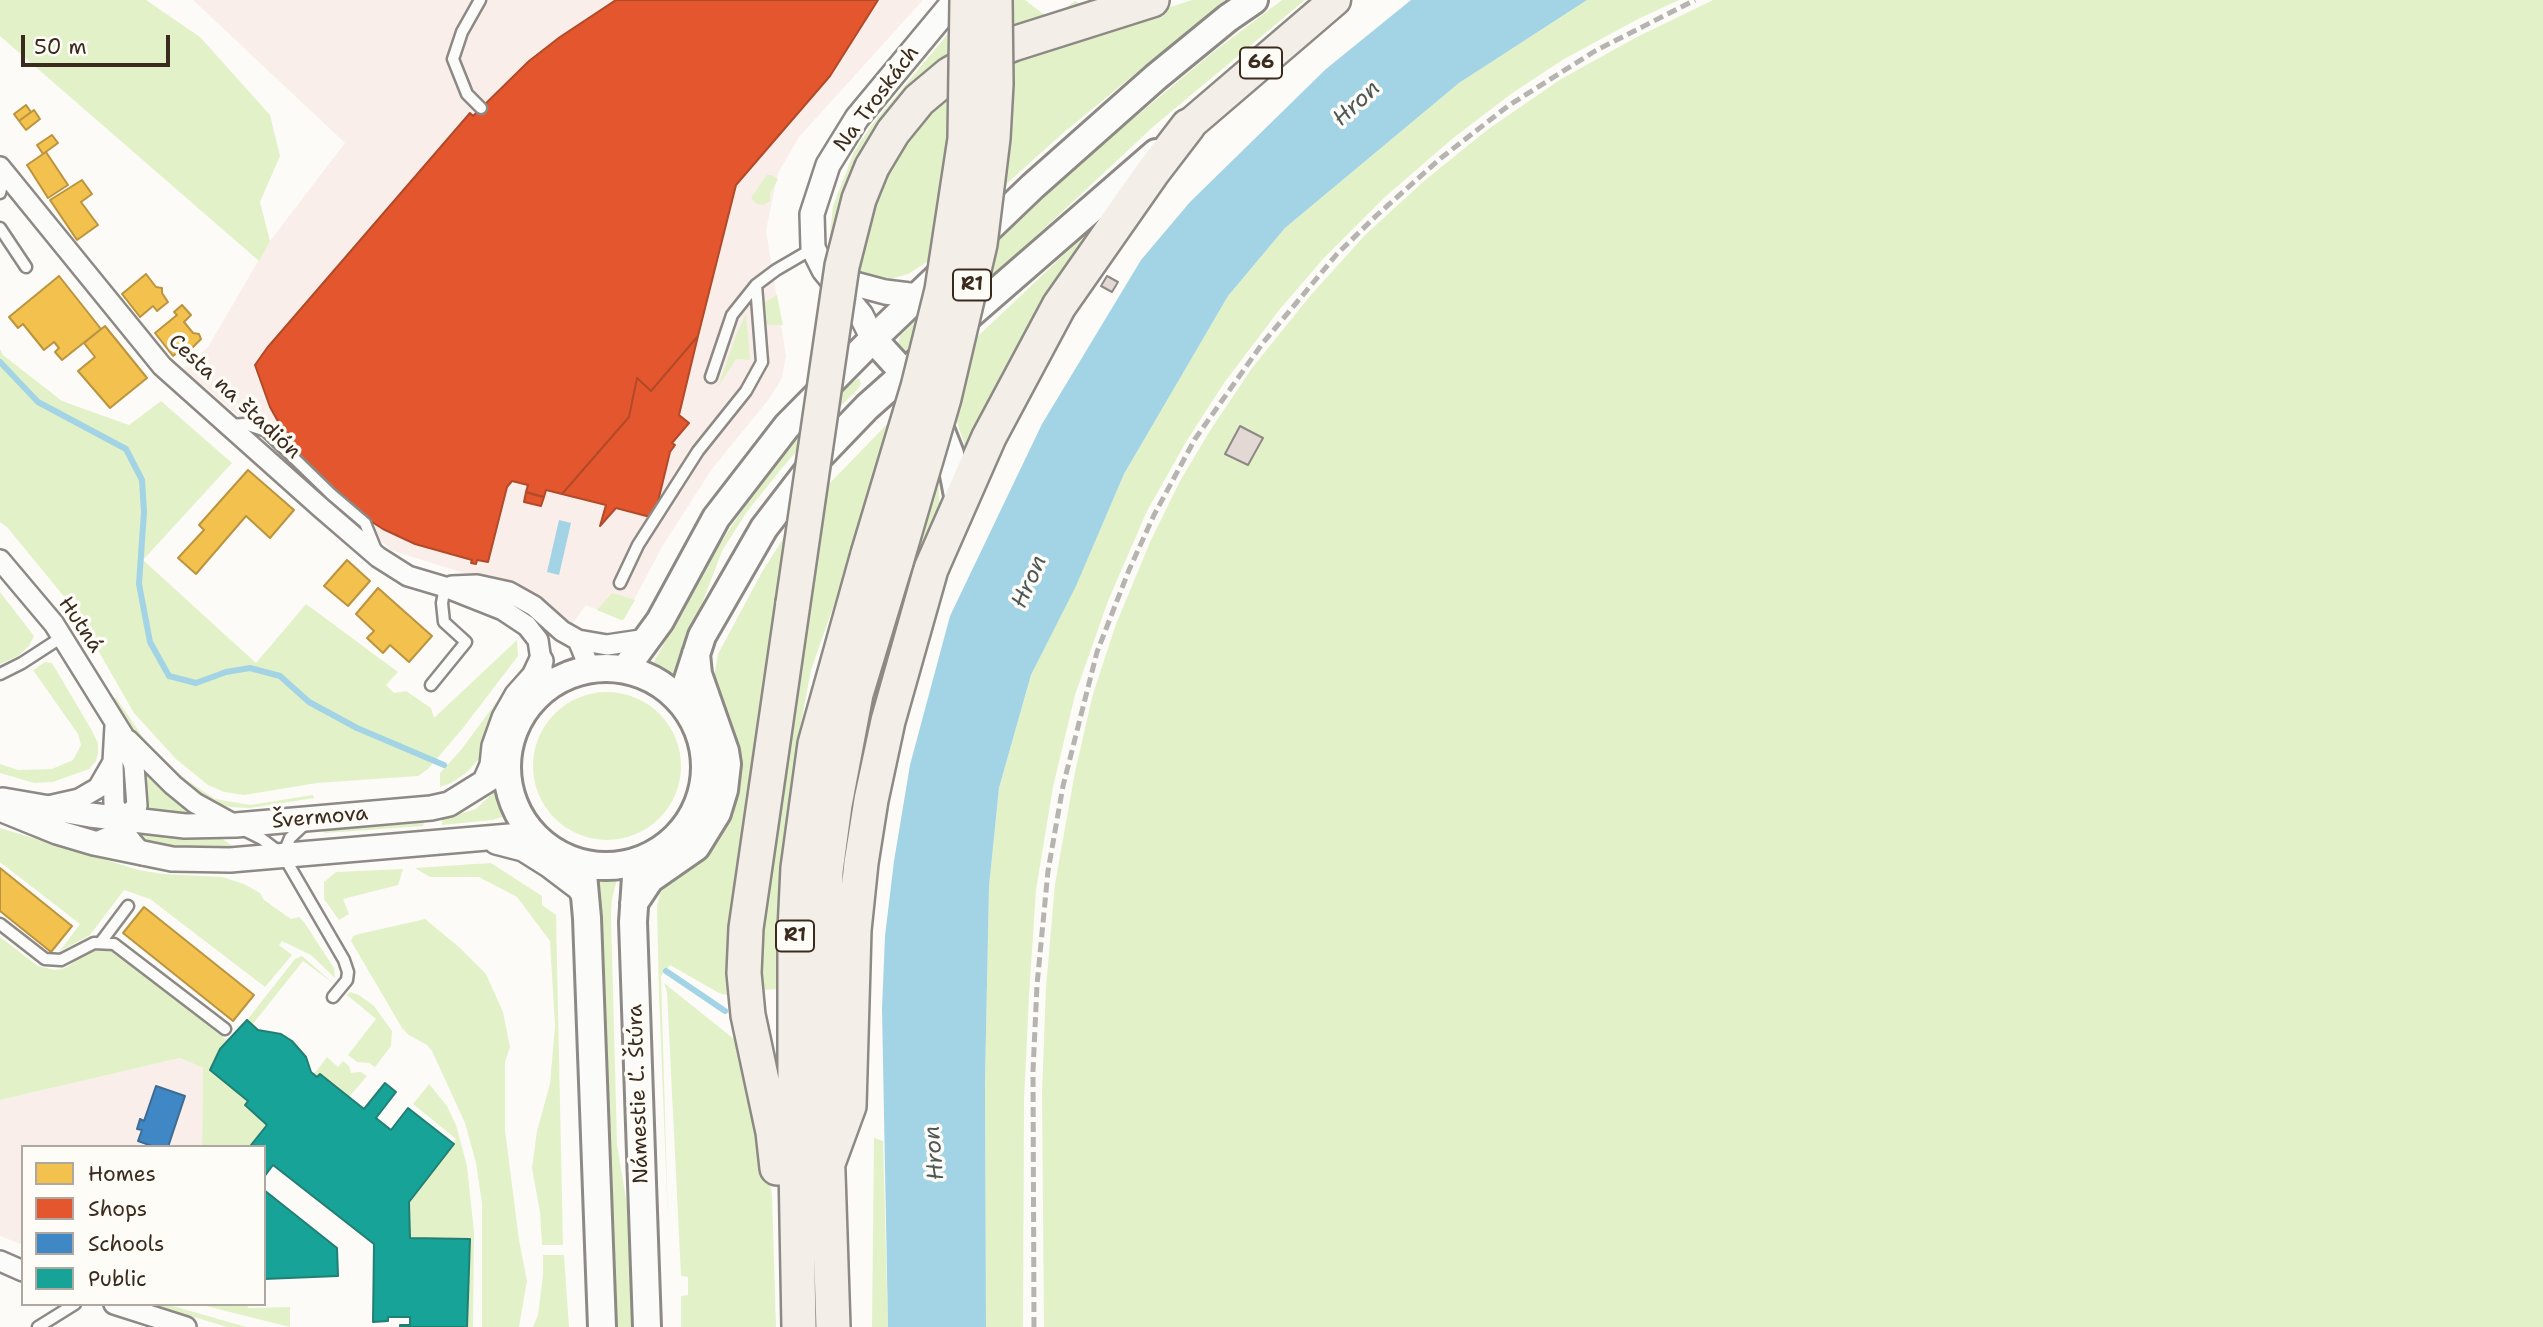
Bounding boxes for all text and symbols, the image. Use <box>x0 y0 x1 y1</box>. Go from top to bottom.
scale bar <box>24 21 173 65</box>
text: 50 m <box>34 33 87 61</box>
street label: Na Troskách <box>829 41 925 157</box>
road number: 66 <box>1240 48 1282 78</box>
water label: Hron <box>1328 75 1386 133</box>
road number: R1 <box>953 270 991 300</box>
street label: Cesta na štadión <box>163 329 305 465</box>
water label: Hron <box>1006 551 1054 613</box>
street label: Hutná <box>52 592 108 658</box>
street label: Švermova <box>271 801 369 835</box>
road number: R1 <box>776 920 814 952</box>
street label: Námestie Ľ. Štúra <box>623 1004 655 1184</box>
water label: Hron <box>919 1125 951 1181</box>
legend <box>21 1145 266 1306</box>
text: Homes <box>88 1160 156 1188</box>
text: Shops <box>88 1195 147 1223</box>
text: Schools <box>88 1230 164 1258</box>
text: Public <box>88 1265 147 1293</box>

